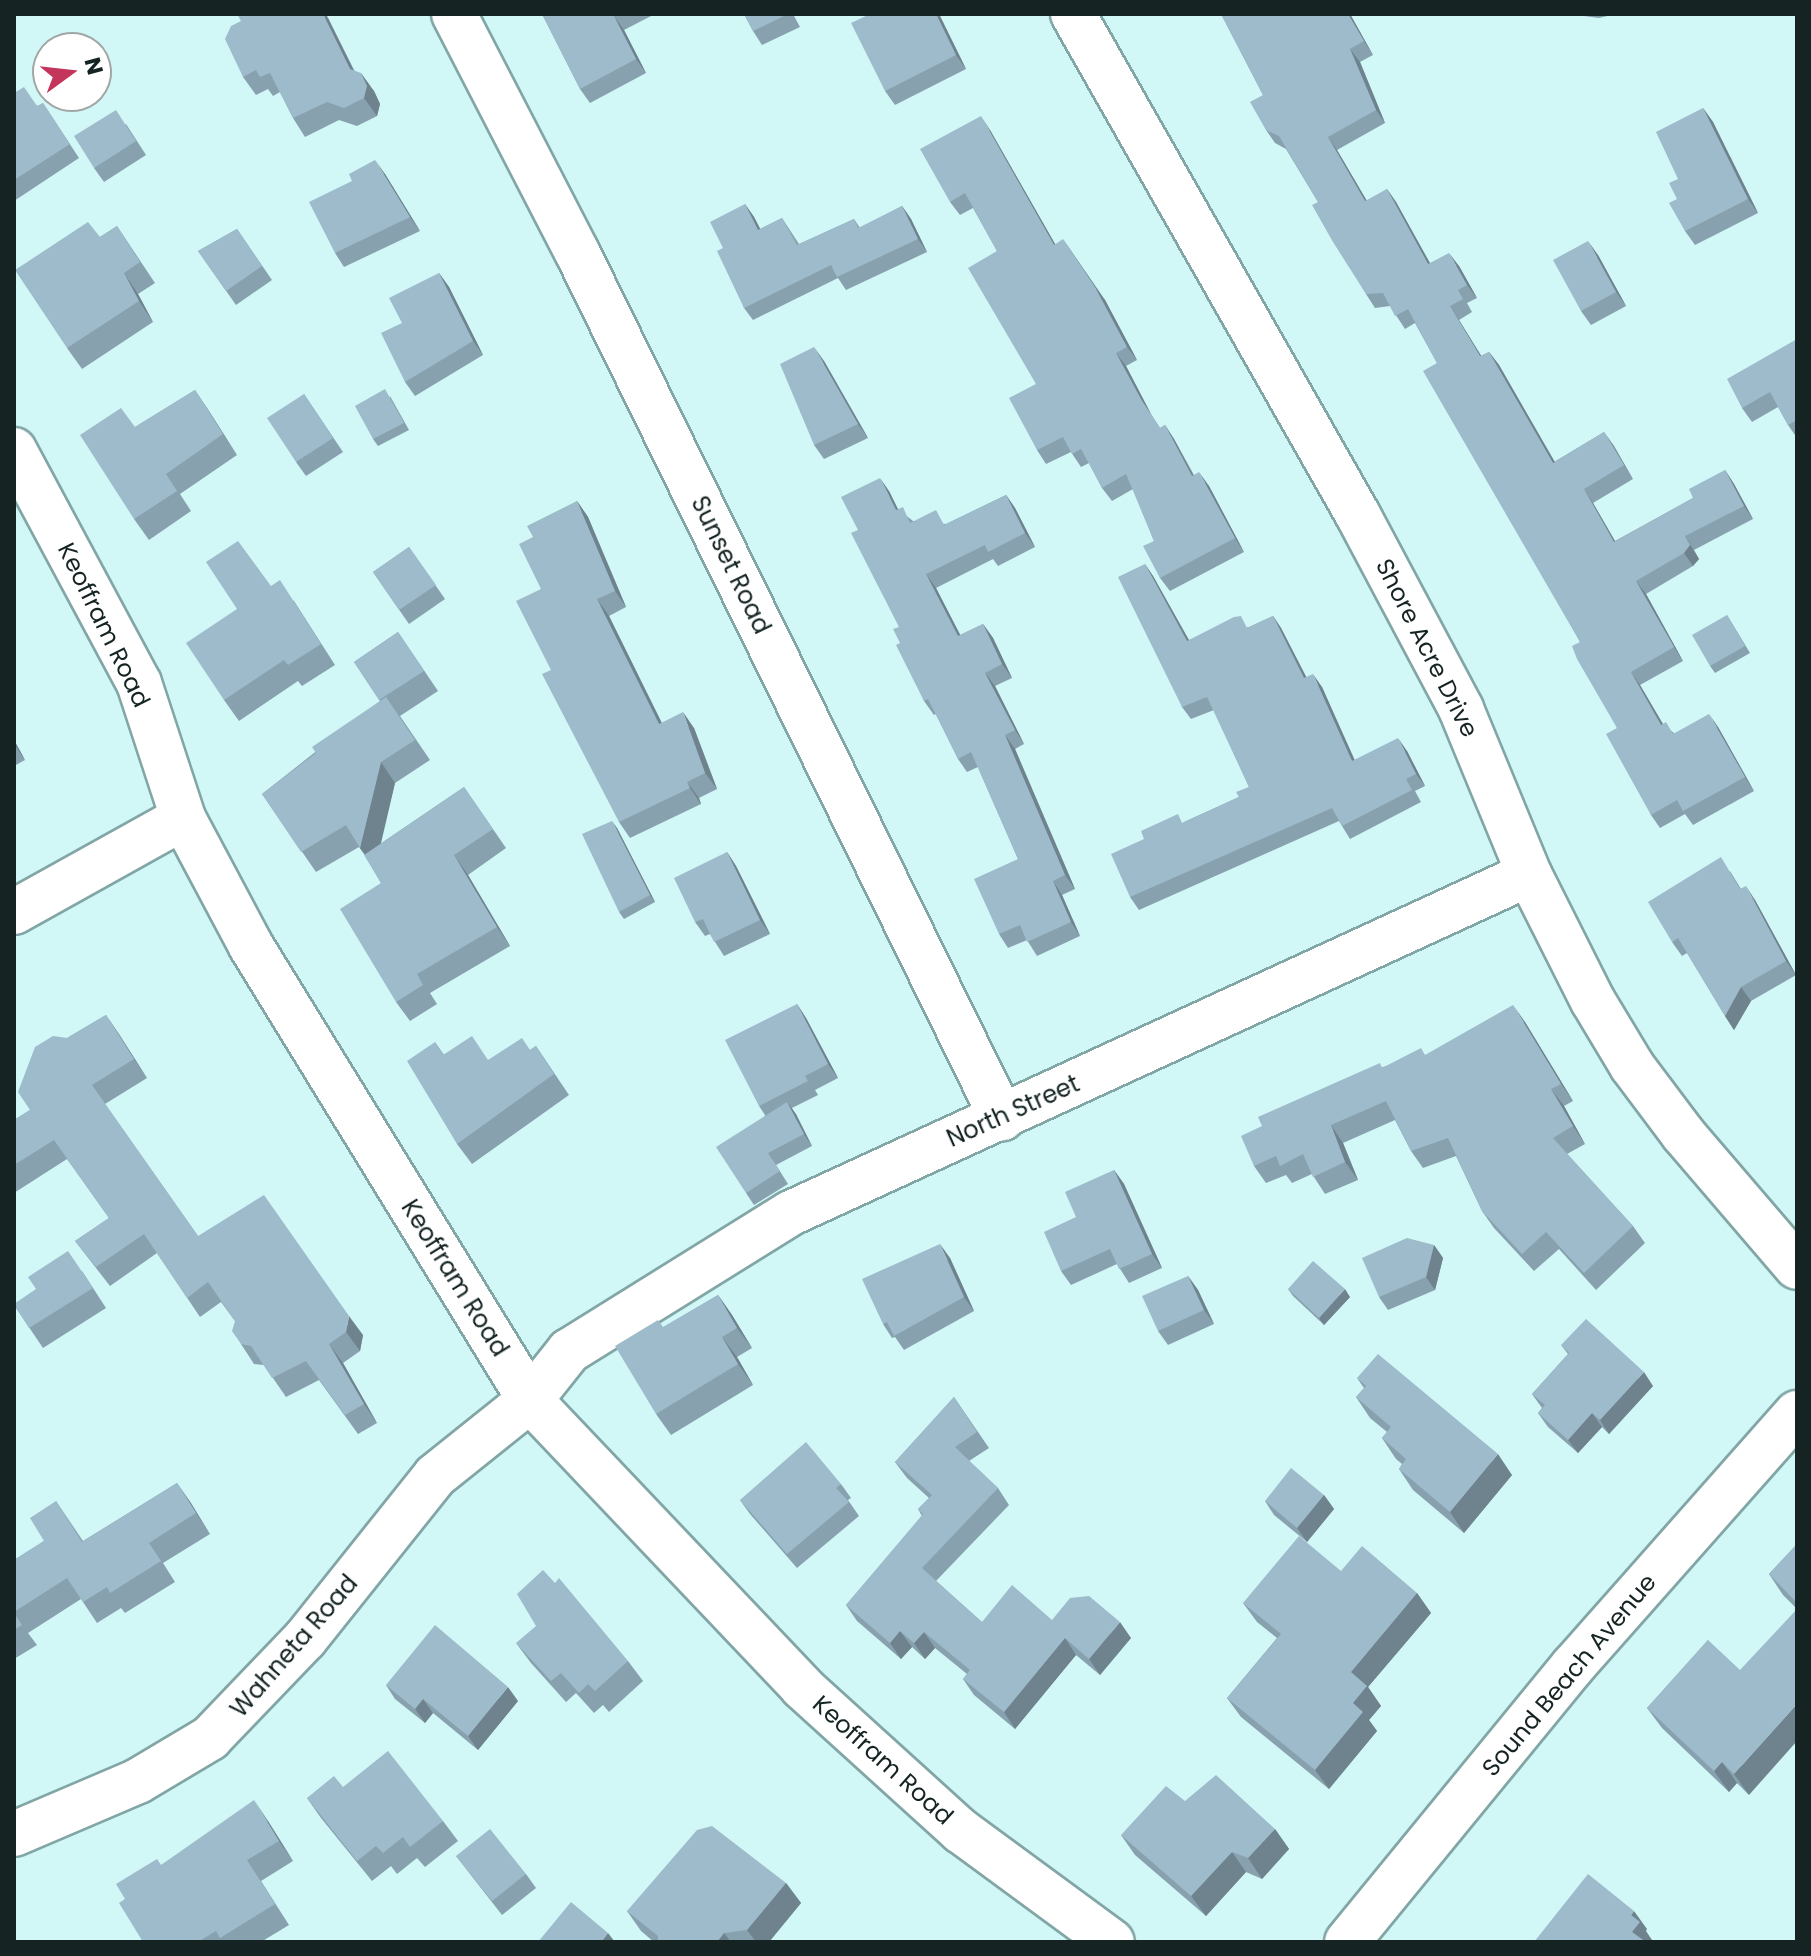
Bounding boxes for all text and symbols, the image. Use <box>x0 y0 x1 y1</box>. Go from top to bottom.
north arrow <box>32 32 112 112</box>
text: N <box>77 54 111 78</box>
street label: Sunset Road <box>685 491 777 639</box>
street label: Keoffram Road <box>52 538 156 712</box>
street label: Shore Acre Drive <box>1370 554 1484 742</box>
street label: North Street <box>942 1069 1084 1153</box>
street label: Keoffram Road <box>395 1194 515 1362</box>
street label: Sound Beach Avenue <box>1476 1568 1662 1782</box>
street label: Wahneta Road <box>224 1569 364 1723</box>
street label: Keoffram Road <box>807 1689 959 1831</box>

